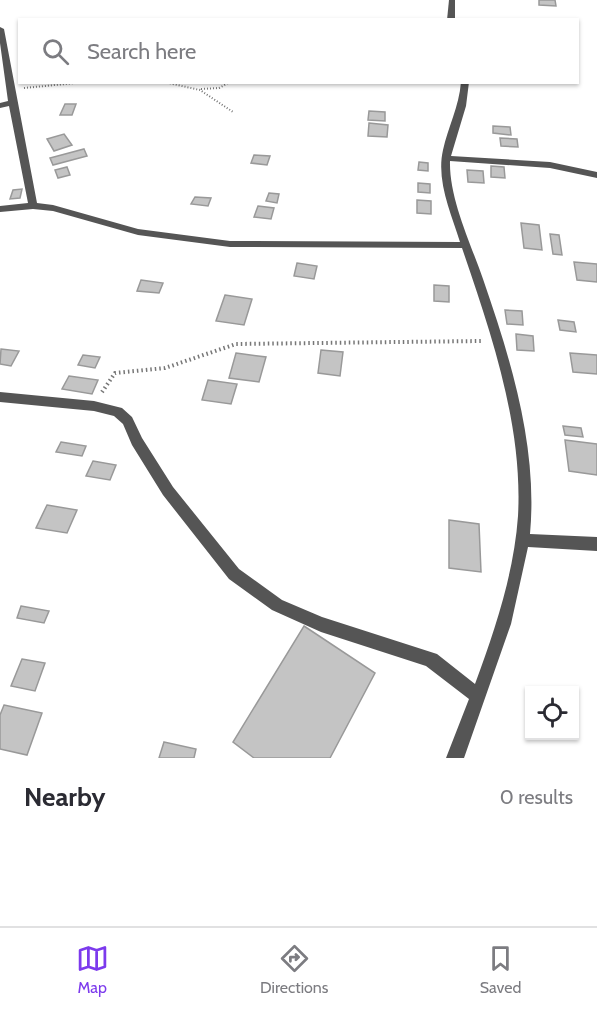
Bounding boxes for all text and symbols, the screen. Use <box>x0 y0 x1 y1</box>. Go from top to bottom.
search box <box>18 18 579 84</box>
icon: search <box>39 35 72 68</box>
text: Search here <box>87 38 196 65</box>
map controls <box>525 686 579 740</box>
button: locate <box>525 686 579 740</box>
text: Nearby <box>24 781 105 813</box>
text: 0 results <box>500 785 573 809</box>
tab: Map <box>76 942 109 997</box>
tab: Directions <box>260 942 328 997</box>
tab: Saved <box>480 942 521 997</box>

